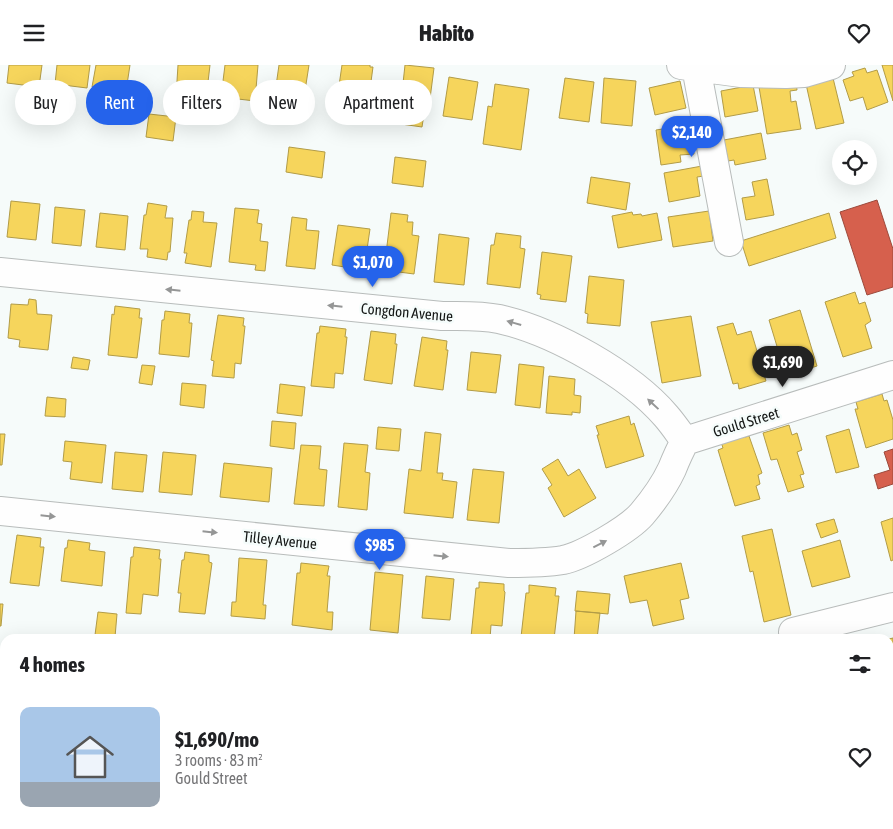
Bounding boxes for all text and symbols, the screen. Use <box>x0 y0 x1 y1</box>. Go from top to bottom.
icon: menu <box>20 19 48 47</box>
icon: heart <box>845 19 873 47</box>
text: Habito <box>419 20 474 46</box>
chip: Buy <box>15 80 76 125</box>
chip: Rent <box>86 80 153 125</box>
chip: Filters <box>163 80 240 125</box>
chip: New <box>250 80 315 125</box>
chip: Apartment <box>325 80 432 125</box>
pin: $2,140 <box>651 116 733 158</box>
text: $2,140 <box>672 123 712 141</box>
map controls <box>832 140 877 185</box>
button: locate <box>832 140 877 185</box>
pin: $1,070 <box>332 245 414 288</box>
text: $1,070 <box>353 253 393 271</box>
one-way arrow <box>165 285 181 293</box>
street label: Congdon Avenue <box>360 300 454 325</box>
one-way arrow <box>327 302 343 310</box>
one-way arrow <box>506 319 521 327</box>
pin: $1,690 <box>742 345 824 388</box>
text: $1,690 <box>763 353 803 371</box>
one-way arrow <box>648 398 660 410</box>
street label: Gould Street <box>711 404 781 440</box>
one-way arrow <box>41 512 57 520</box>
street label: Tilley Avenue <box>242 528 318 552</box>
one-way arrow <box>202 529 218 537</box>
pin: $985 <box>350 529 410 571</box>
text: $985 <box>365 536 395 554</box>
one-way arrow <box>593 540 607 548</box>
one-way arrow <box>434 552 450 560</box>
icon: filters <box>846 650 874 678</box>
text: 4 homes <box>20 652 85 676</box>
icon: home <box>60 727 120 787</box>
text: $1,690/mo <box>175 727 259 751</box>
icon: heart <box>846 743 874 771</box>
text: 3 rooms · 83 m² <box>175 751 263 769</box>
text: Gould Street <box>175 769 248 787</box>

